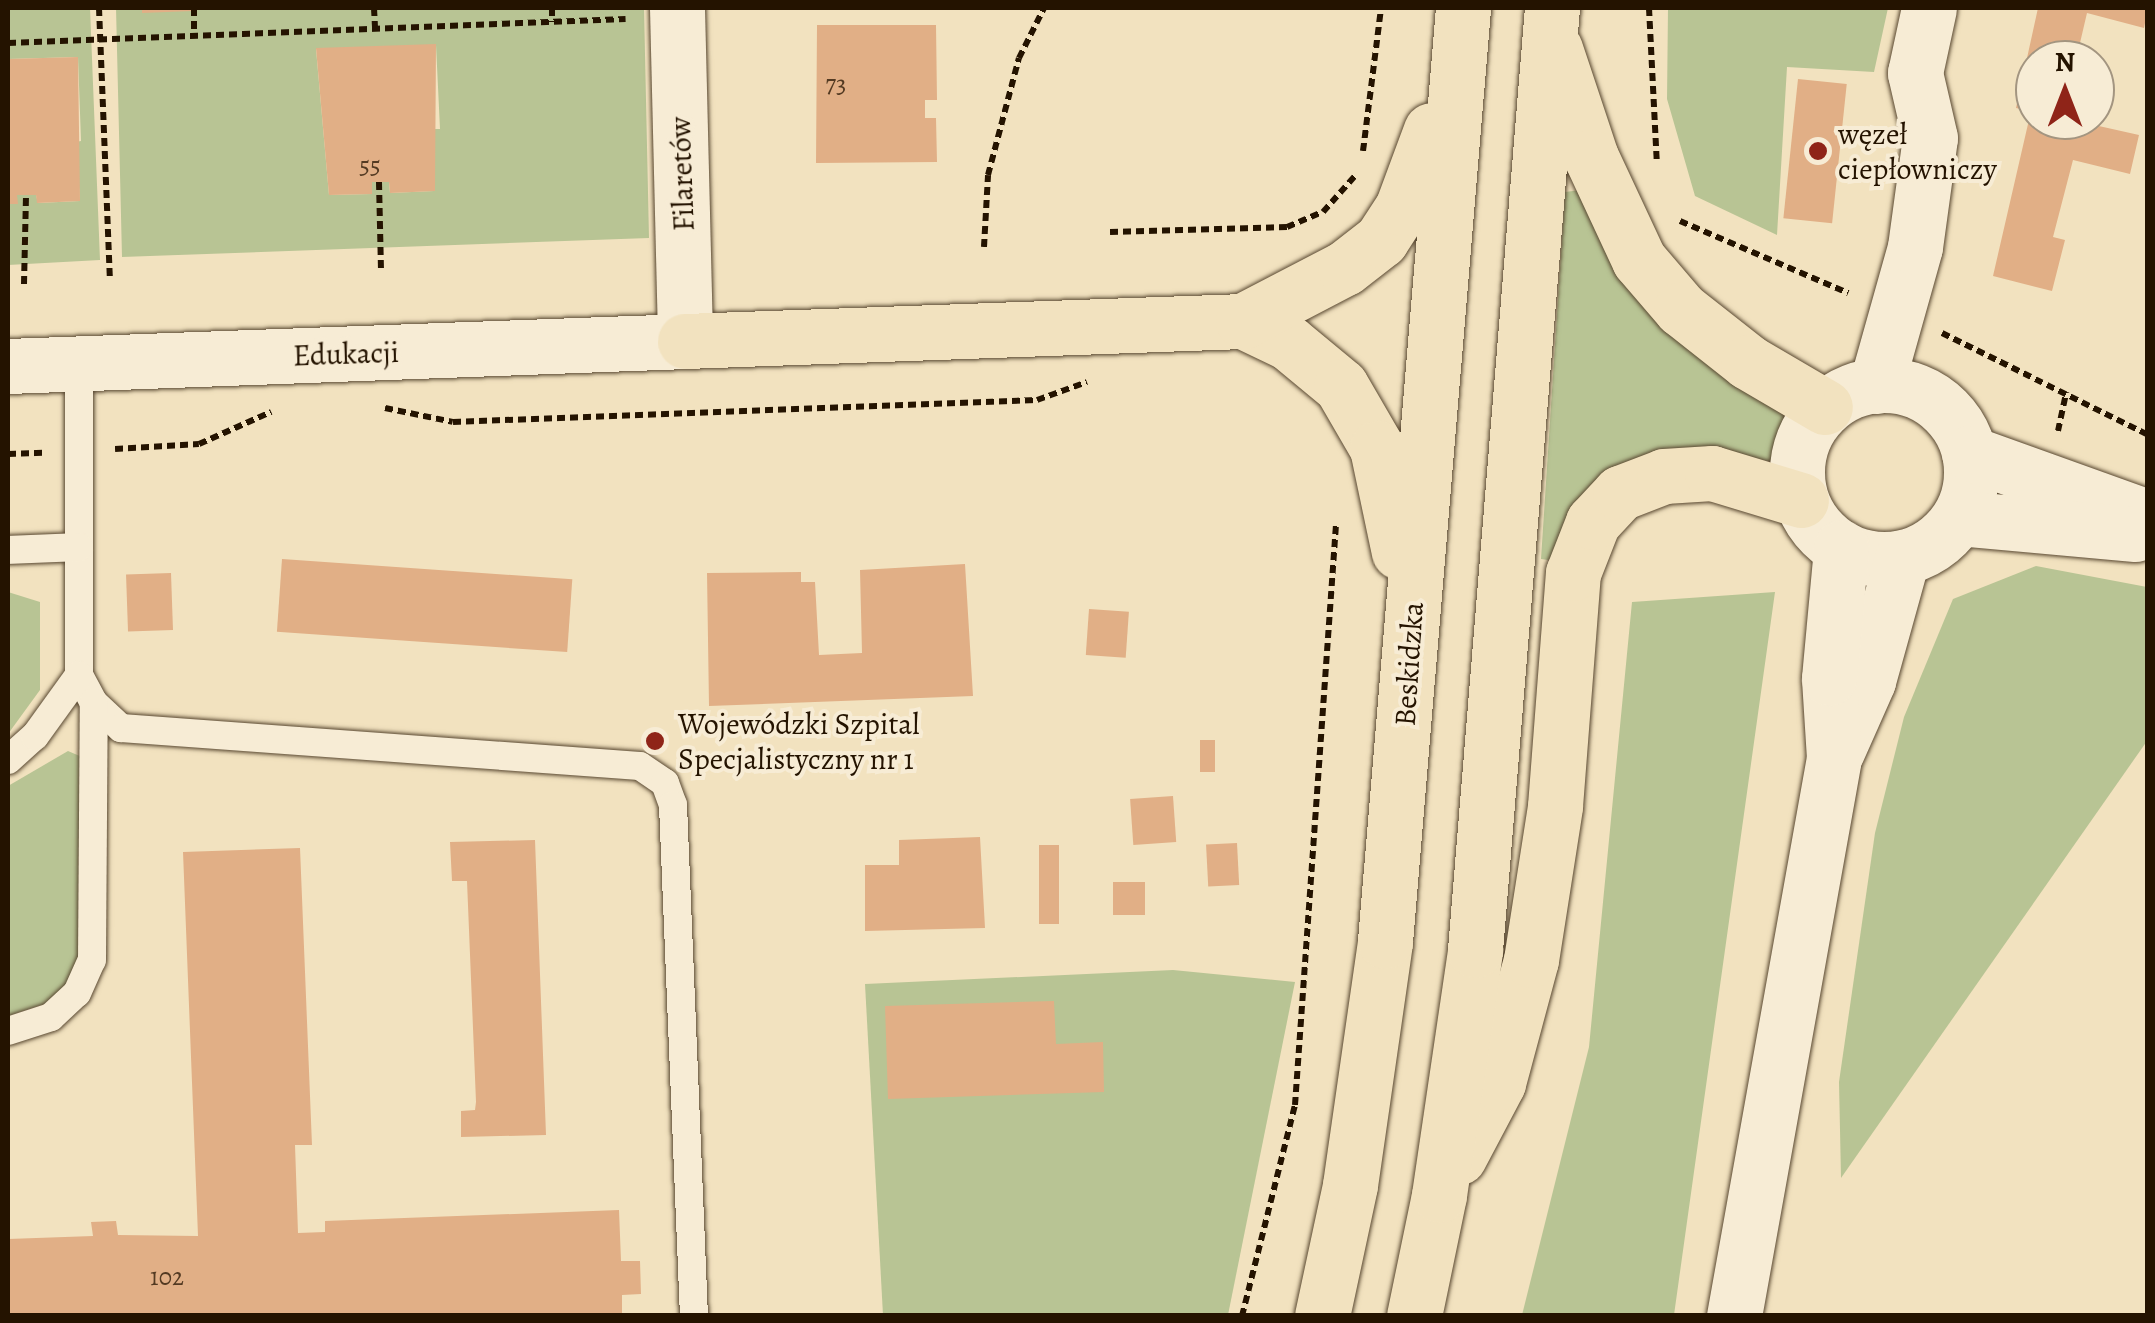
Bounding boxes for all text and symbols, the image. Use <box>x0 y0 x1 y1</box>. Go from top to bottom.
north arrow <box>2015 40 2115 140</box>
text: N <box>2055 43 2075 81</box>
house number: 73 <box>826 69 846 99</box>
street label: Filaretów <box>662 116 702 232</box>
place label: węzeł ciepłowniczy <box>1838 116 1997 186</box>
marker: węzeł ciepłowniczy <box>1807 140 1829 162</box>
house number: 55 <box>359 150 381 180</box>
street label: Edukacji <box>292 334 400 374</box>
street label: Beskidzka <box>1387 601 1431 727</box>
place label: Wojewódzki Szpital Specjalistyczny nr 1 <box>678 706 920 776</box>
marker: Wojewódzki Szpital Specjalistyczny nr 1 <box>642 728 668 754</box>
house number: 102 <box>150 1262 184 1292</box>

